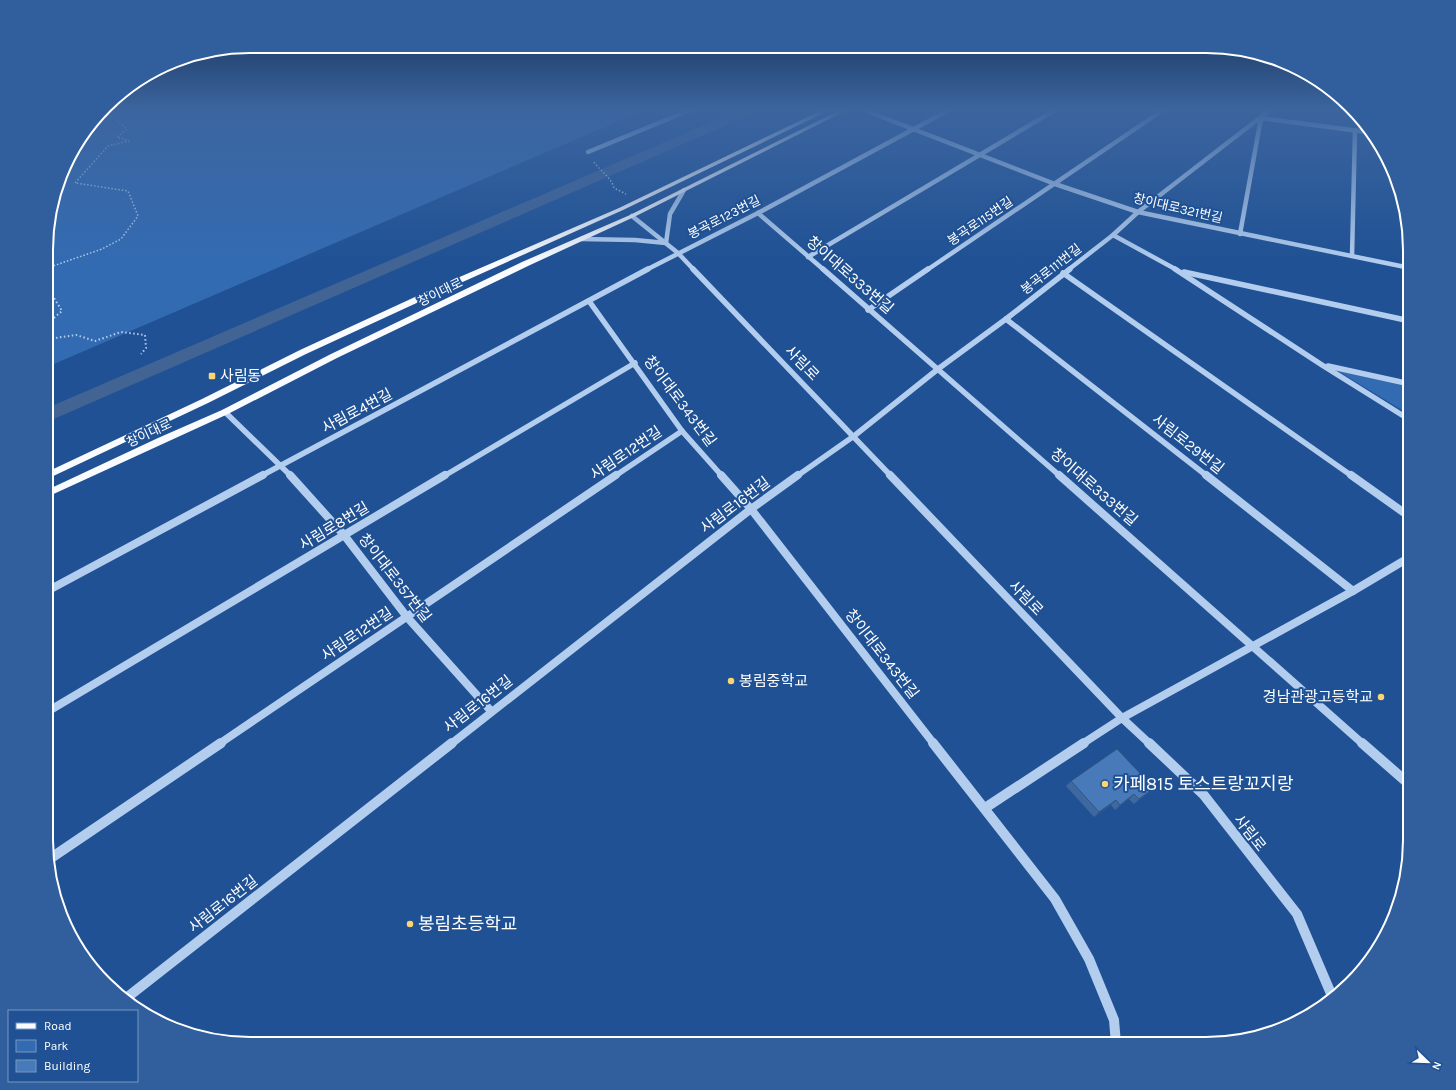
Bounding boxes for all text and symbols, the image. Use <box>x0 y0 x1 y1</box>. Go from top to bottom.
street label: 창이대로321번길 <box>1132 190 1224 226</box>
street label: 봉곡로123번길 <box>685 192 763 242</box>
street label: 봉곡로115번길 <box>944 194 1016 248</box>
street label: 창이대로333번길 <box>803 232 897 318</box>
street label: 봉곡로111번길 <box>1018 241 1084 297</box>
street label: 창이대로 <box>415 275 465 309</box>
street label: 사림로 <box>781 342 823 384</box>
street label: 창이대로343번길 <box>640 352 720 450</box>
place label: 사림동 <box>220 367 261 385</box>
marker: 사림동 <box>207 371 217 381</box>
street label: 사림로4번길 <box>319 385 395 437</box>
street label: 사림로29번길 <box>1148 410 1228 478</box>
street label: 창이대로 <box>124 416 174 450</box>
street label: 사림로12번길 <box>587 422 665 484</box>
street label: 창이대로333번길 <box>1047 444 1141 530</box>
street label: 사림로16번길 <box>697 473 773 537</box>
street label: 사림로8번길 <box>296 498 372 554</box>
street label: 창이대로357번길 <box>355 530 435 626</box>
street label: 사림로 <box>1005 577 1047 619</box>
street label: 사림로12번길 <box>318 603 396 665</box>
street label: 창이대로343번길 <box>841 606 923 702</box>
street label: 사림로16번길 <box>440 671 516 737</box>
place label: 봉림중학교 <box>739 672 808 690</box>
marker: 봉림중학교 <box>726 676 736 686</box>
place label: 경남관광고등학교 <box>1263 688 1373 706</box>
marker: 경남관광고등학교 <box>1376 692 1386 702</box>
place label: 카페815 토스트랑꼬지랑 <box>1113 773 1294 795</box>
marker: 카페815 토스트랑꼬지랑 <box>1100 779 1110 789</box>
street label: 사림로 <box>1230 811 1270 855</box>
street label: 사림로16번길 <box>185 871 261 937</box>
place label: 봉림초등학교 <box>418 913 517 935</box>
marker: 봉림초등학교 <box>405 919 415 929</box>
legend <box>8 1010 138 1082</box>
text: Road <box>44 1019 72 1033</box>
text: Park <box>44 1039 69 1053</box>
north arrow <box>1408 1042 1448 1082</box>
text: Building <box>44 1059 91 1073</box>
text: N <box>1429 1060 1444 1072</box>

